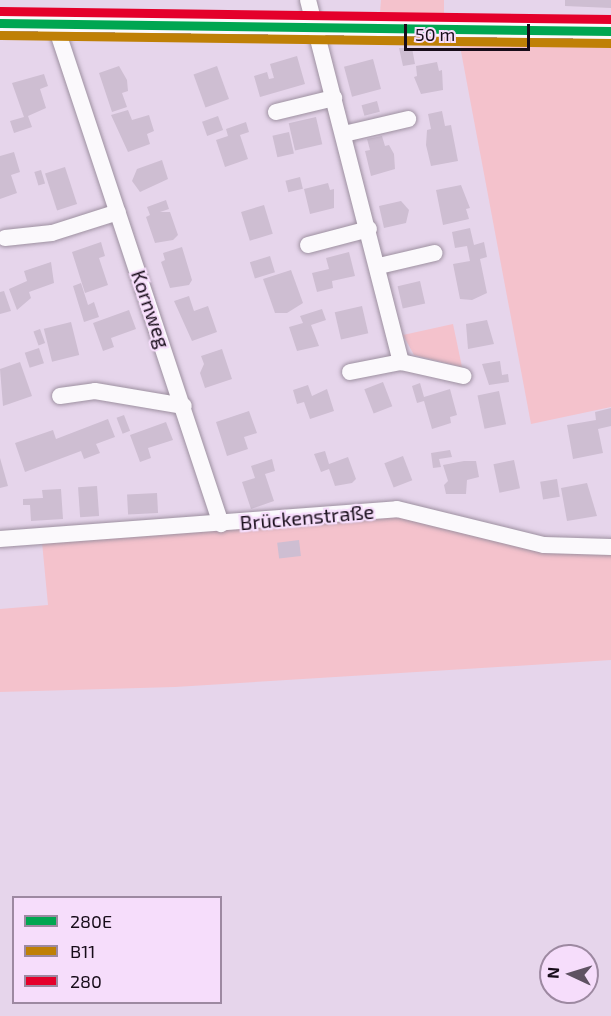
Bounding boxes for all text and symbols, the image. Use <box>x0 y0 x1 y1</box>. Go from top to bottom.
scale bar <box>407 12 533 50</box>
text: 50 m <box>415 23 455 45</box>
street label: Kornweg <box>126 267 176 351</box>
street label: Brückenstraße <box>239 499 375 535</box>
legend <box>12 896 222 1004</box>
text: 280E <box>70 910 112 932</box>
text: B11 <box>70 940 96 962</box>
north arrow <box>539 944 599 1004</box>
text: N <box>543 966 562 979</box>
text: 280 <box>70 970 102 992</box>

